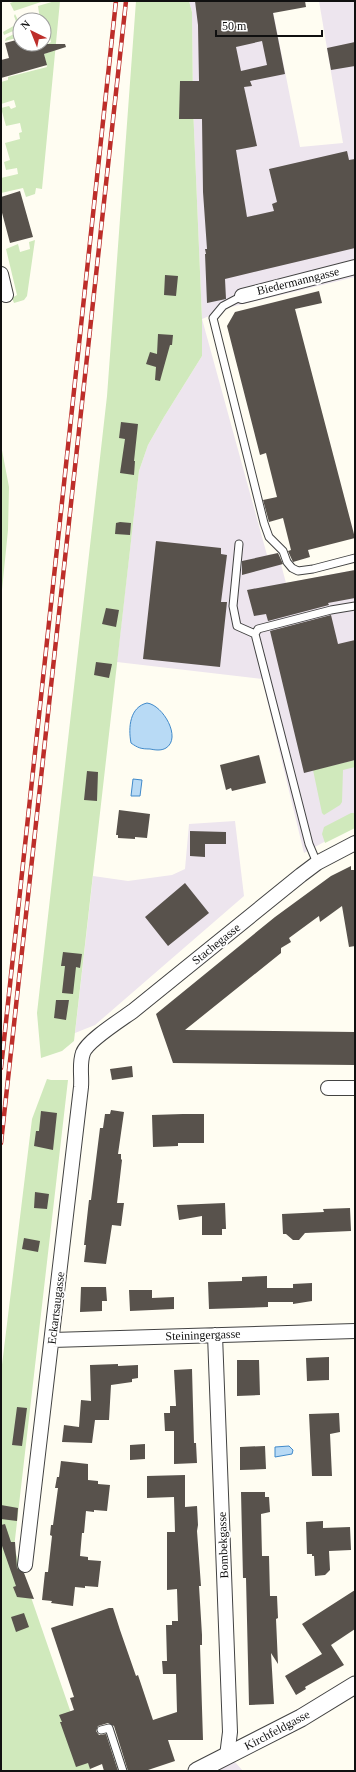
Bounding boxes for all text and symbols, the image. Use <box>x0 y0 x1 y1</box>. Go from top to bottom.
north arrow <box>12 12 52 52</box>
scale bar <box>216 12 322 38</box>
text: N <box>18 18 32 32</box>
text: 50 m <box>222 19 247 33</box>
street label: Biedermanngasse <box>255 264 341 298</box>
street label: Stachegasse <box>189 920 243 968</box>
street label: Eckartsaugasse <box>45 1271 67 1345</box>
street label: Steiningergasse <box>165 1327 241 1343</box>
street label: Bombekgasse <box>215 1511 231 1579</box>
street label: Kirchfeldgasse <box>242 1707 312 1753</box>

